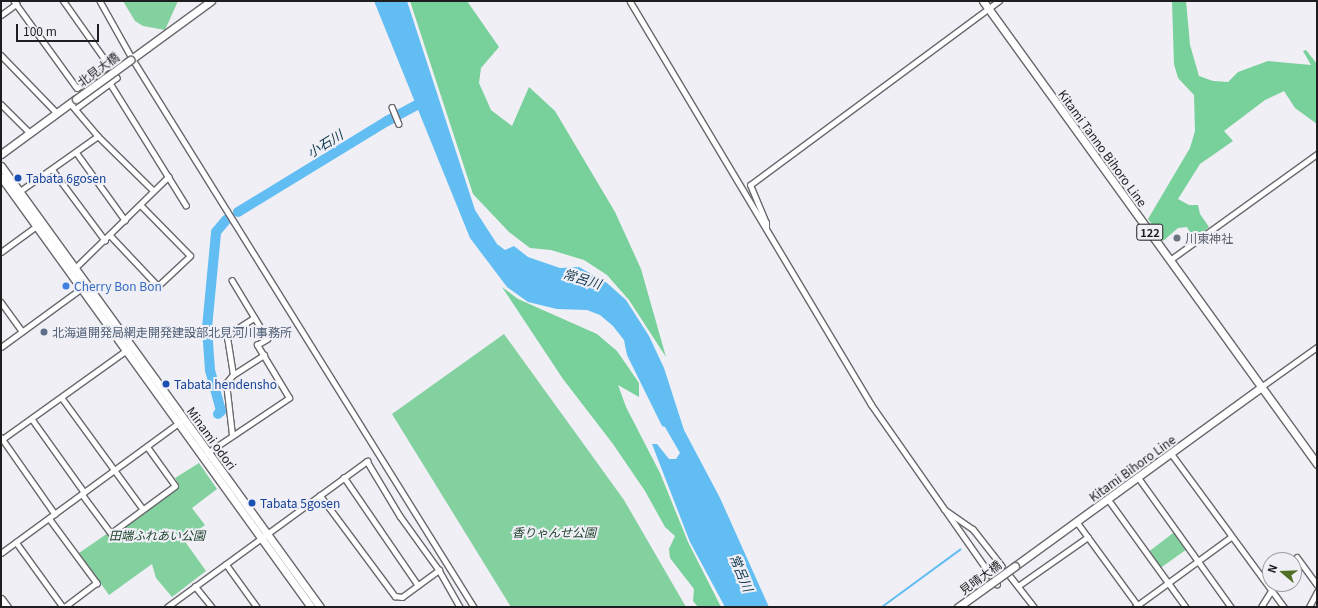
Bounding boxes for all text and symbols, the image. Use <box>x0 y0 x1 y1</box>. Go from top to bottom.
scale bar <box>18 16 101 42</box>
text: 100 m <box>23 22 57 39</box>
street label: 北見大橋 <box>74 49 122 89</box>
street label: Kitami Tanno Bihoro Line <box>1056 87 1150 209</box>
water label: 小石川 <box>304 127 346 161</box>
place label: Tabata 6gosen <box>26 171 106 185</box>
marker: Tabata 6gosen <box>13 173 23 183</box>
road number: 122 <box>1136 223 1164 241</box>
place label: 川東神社 <box>1185 231 1233 245</box>
marker: 川東神社 <box>1172 233 1182 243</box>
water label: 常呂川 <box>561 266 603 292</box>
place label: Cherry Bon Bon <box>74 279 162 293</box>
marker: Cherry Bon Bon <box>61 281 71 291</box>
place label: 北海道開発局網走開発建設部北見河川事務所 <box>52 325 292 339</box>
marker: 北海道開発局網走開発建設部北見河川事務所 <box>39 327 49 337</box>
place label: Tabata hendensho <box>174 377 277 391</box>
marker: Tabata hendensho <box>161 379 171 389</box>
street label: Minami odori <box>184 404 240 472</box>
street label: Kitami Bihoro Line <box>1086 432 1178 504</box>
place label: Tabata 5gosen <box>260 496 340 510</box>
marker: Tabata 5gosen <box>247 498 257 508</box>
park label: 香りゃんせ公園 <box>512 525 596 539</box>
park label: 田端ふれあい公園 <box>109 528 205 542</box>
water label: 常呂川 <box>726 552 756 594</box>
north arrow <box>1262 552 1302 592</box>
street label: 見晴大橋 <box>956 557 1004 597</box>
text: N <box>1263 562 1281 575</box>

